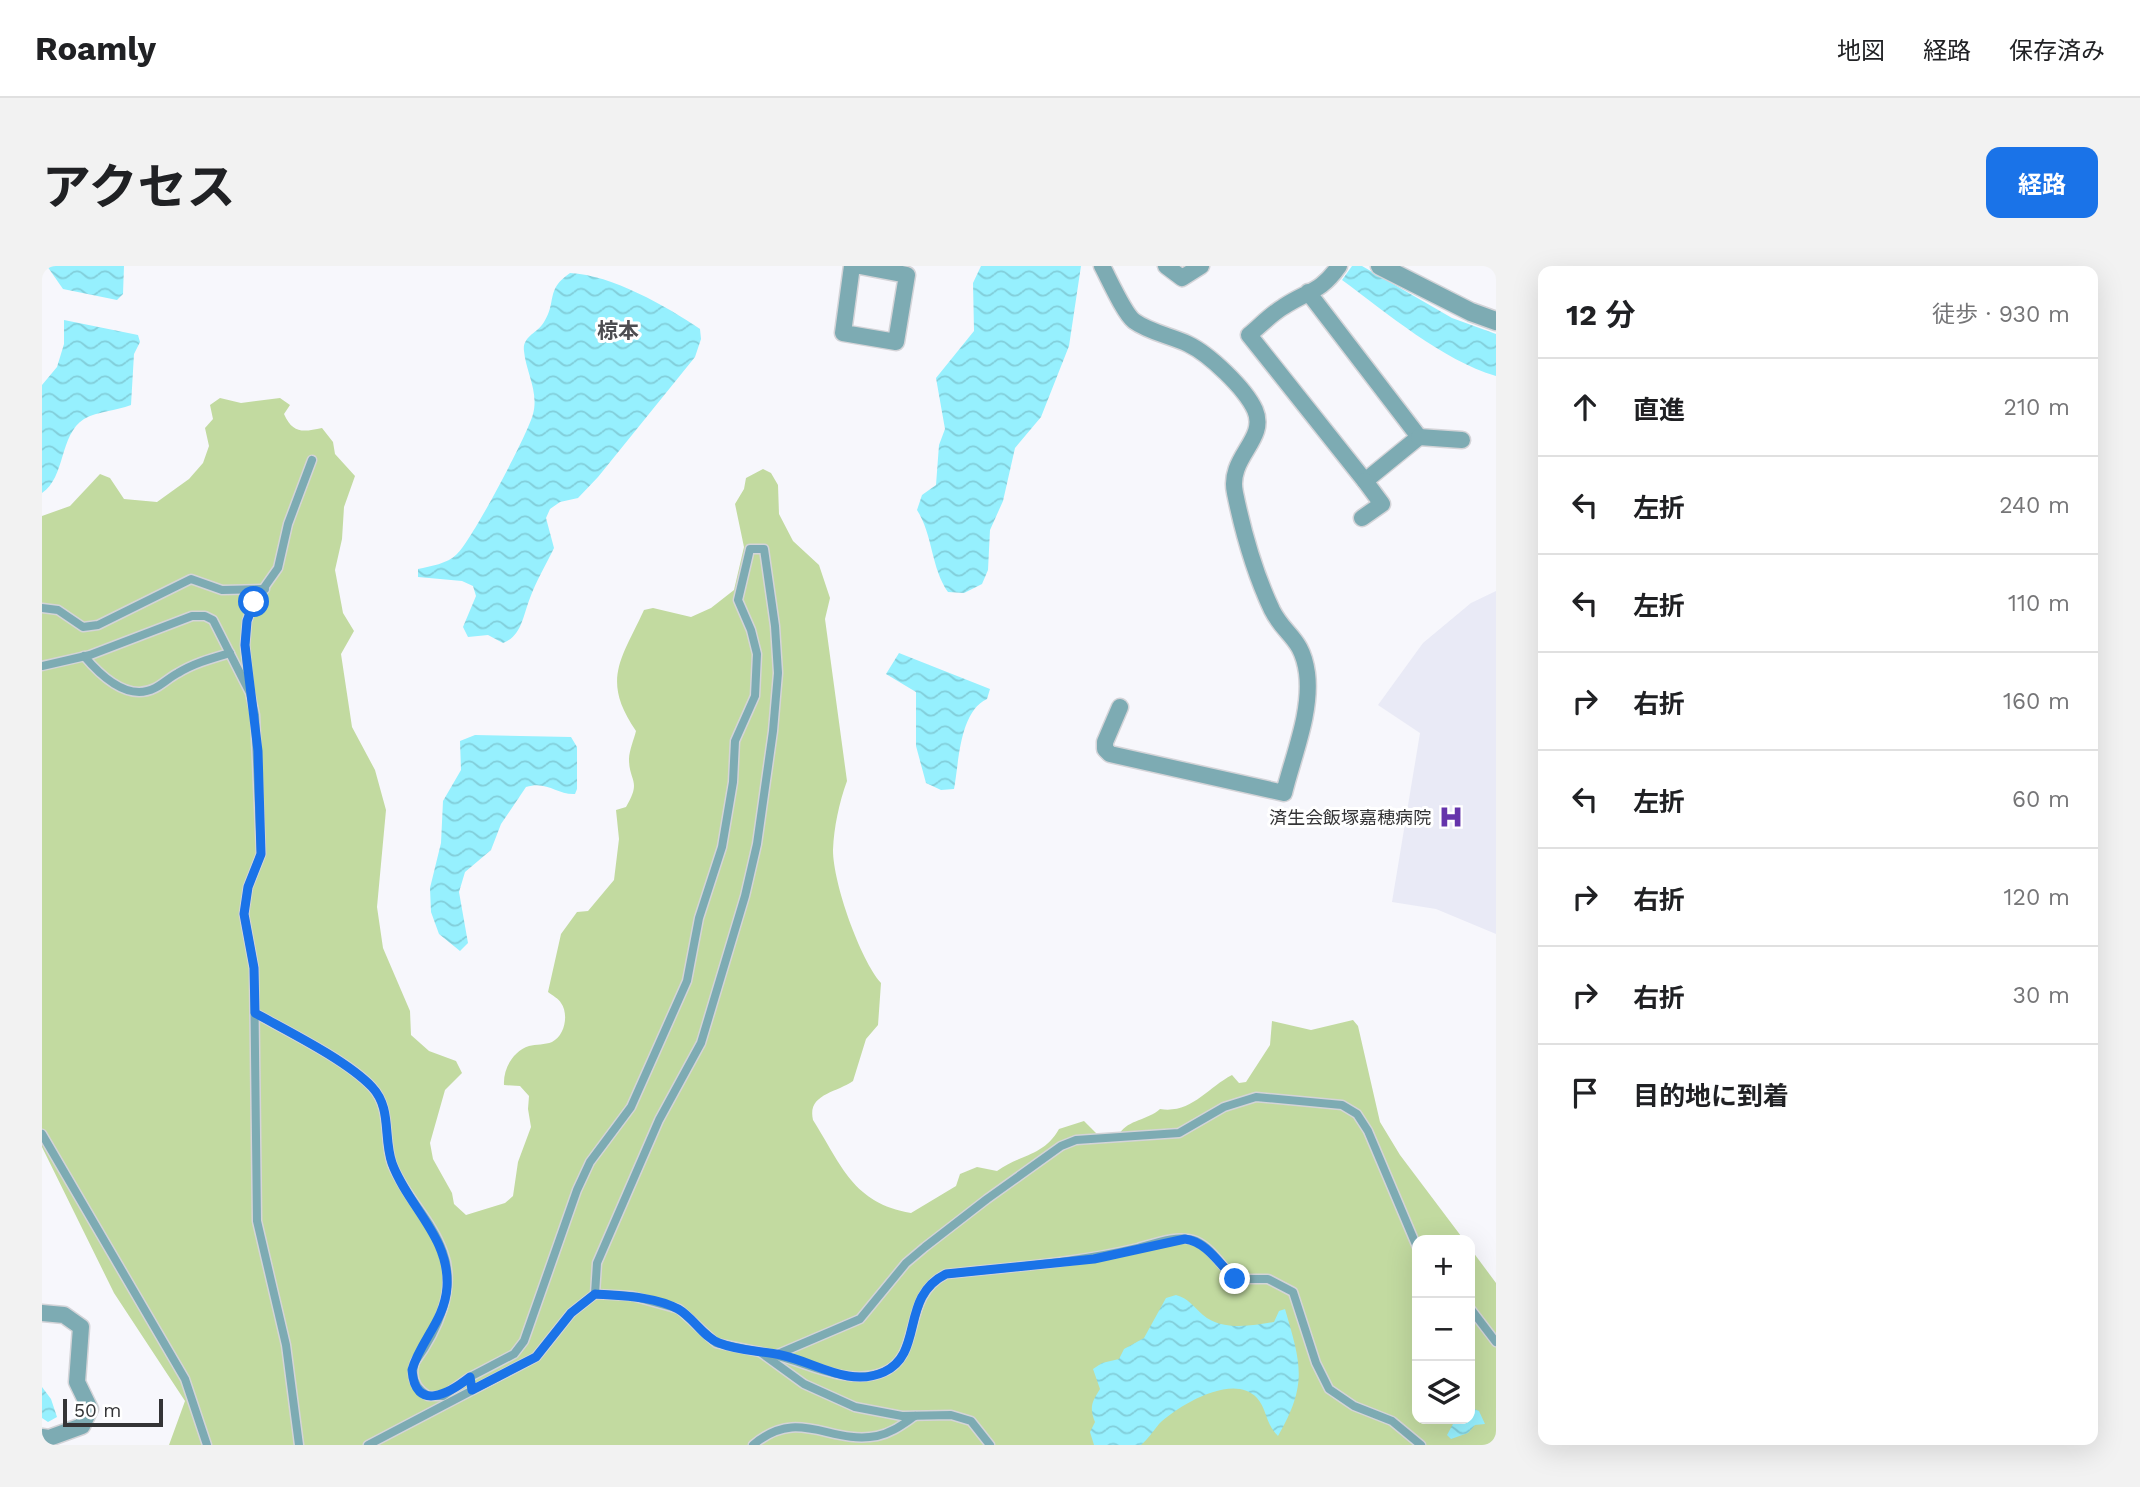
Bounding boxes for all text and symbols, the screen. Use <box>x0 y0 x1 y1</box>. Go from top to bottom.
text: Roamly <box>35 29 156 68</box>
text: 地図 <box>1837 37 1885 65</box>
text: 経路 <box>1923 37 1971 65</box>
text: 保存済み <box>2009 37 2105 65</box>
button: 経路 <box>1986 147 2098 218</box>
text: アクセス <box>42 158 236 216</box>
text: 12 分 <box>1566 297 1635 332</box>
text: 徒歩 · 930 m <box>1932 301 2070 328</box>
district label: 椋本 <box>597 318 639 343</box>
icon: ahead <box>1566 388 1604 426</box>
text: 210 m <box>2004 394 2070 421</box>
text: 直進 <box>1633 395 1685 425</box>
icon: left <box>1566 486 1604 524</box>
text: 240 m <box>1999 492 2070 519</box>
text: 左折 <box>1633 493 1685 523</box>
icon: left <box>1566 584 1604 622</box>
route start <box>238 586 269 617</box>
text: 110 m <box>2008 590 2070 617</box>
text: 左折 <box>1633 591 1685 621</box>
icon: right <box>1566 682 1604 720</box>
text: 160 m <box>2003 688 2070 715</box>
text: 右折 <box>1633 689 1685 719</box>
icon: left <box>1566 780 1604 818</box>
text: 60 m <box>2012 786 2070 813</box>
text: 左折 <box>1633 787 1685 817</box>
hospital icon: 済生会飯塚嘉穂病院 <box>1437 803 1465 831</box>
place label: 済生会飯塚嘉穂病院 <box>1269 807 1431 828</box>
icon: right <box>1566 878 1604 916</box>
text: 120 m <box>2004 884 2070 911</box>
text: 右折 <box>1633 885 1685 915</box>
icon: right <box>1566 976 1604 1014</box>
text: 30 m <box>2013 982 2070 1009</box>
text: 右折 <box>1633 983 1685 1013</box>
icon: arrive <box>1566 1074 1604 1112</box>
text: 目的地に到着 <box>1633 1081 1789 1111</box>
map controls <box>1412 1235 1475 1424</box>
button: + <box>1412 1235 1475 1298</box>
route end <box>1219 1263 1250 1294</box>
button: − <box>1412 1298 1475 1361</box>
button: layers <box>1412 1361 1475 1424</box>
scale bar <box>63 1396 163 1428</box>
text: 50 m <box>74 1399 121 1422</box>

